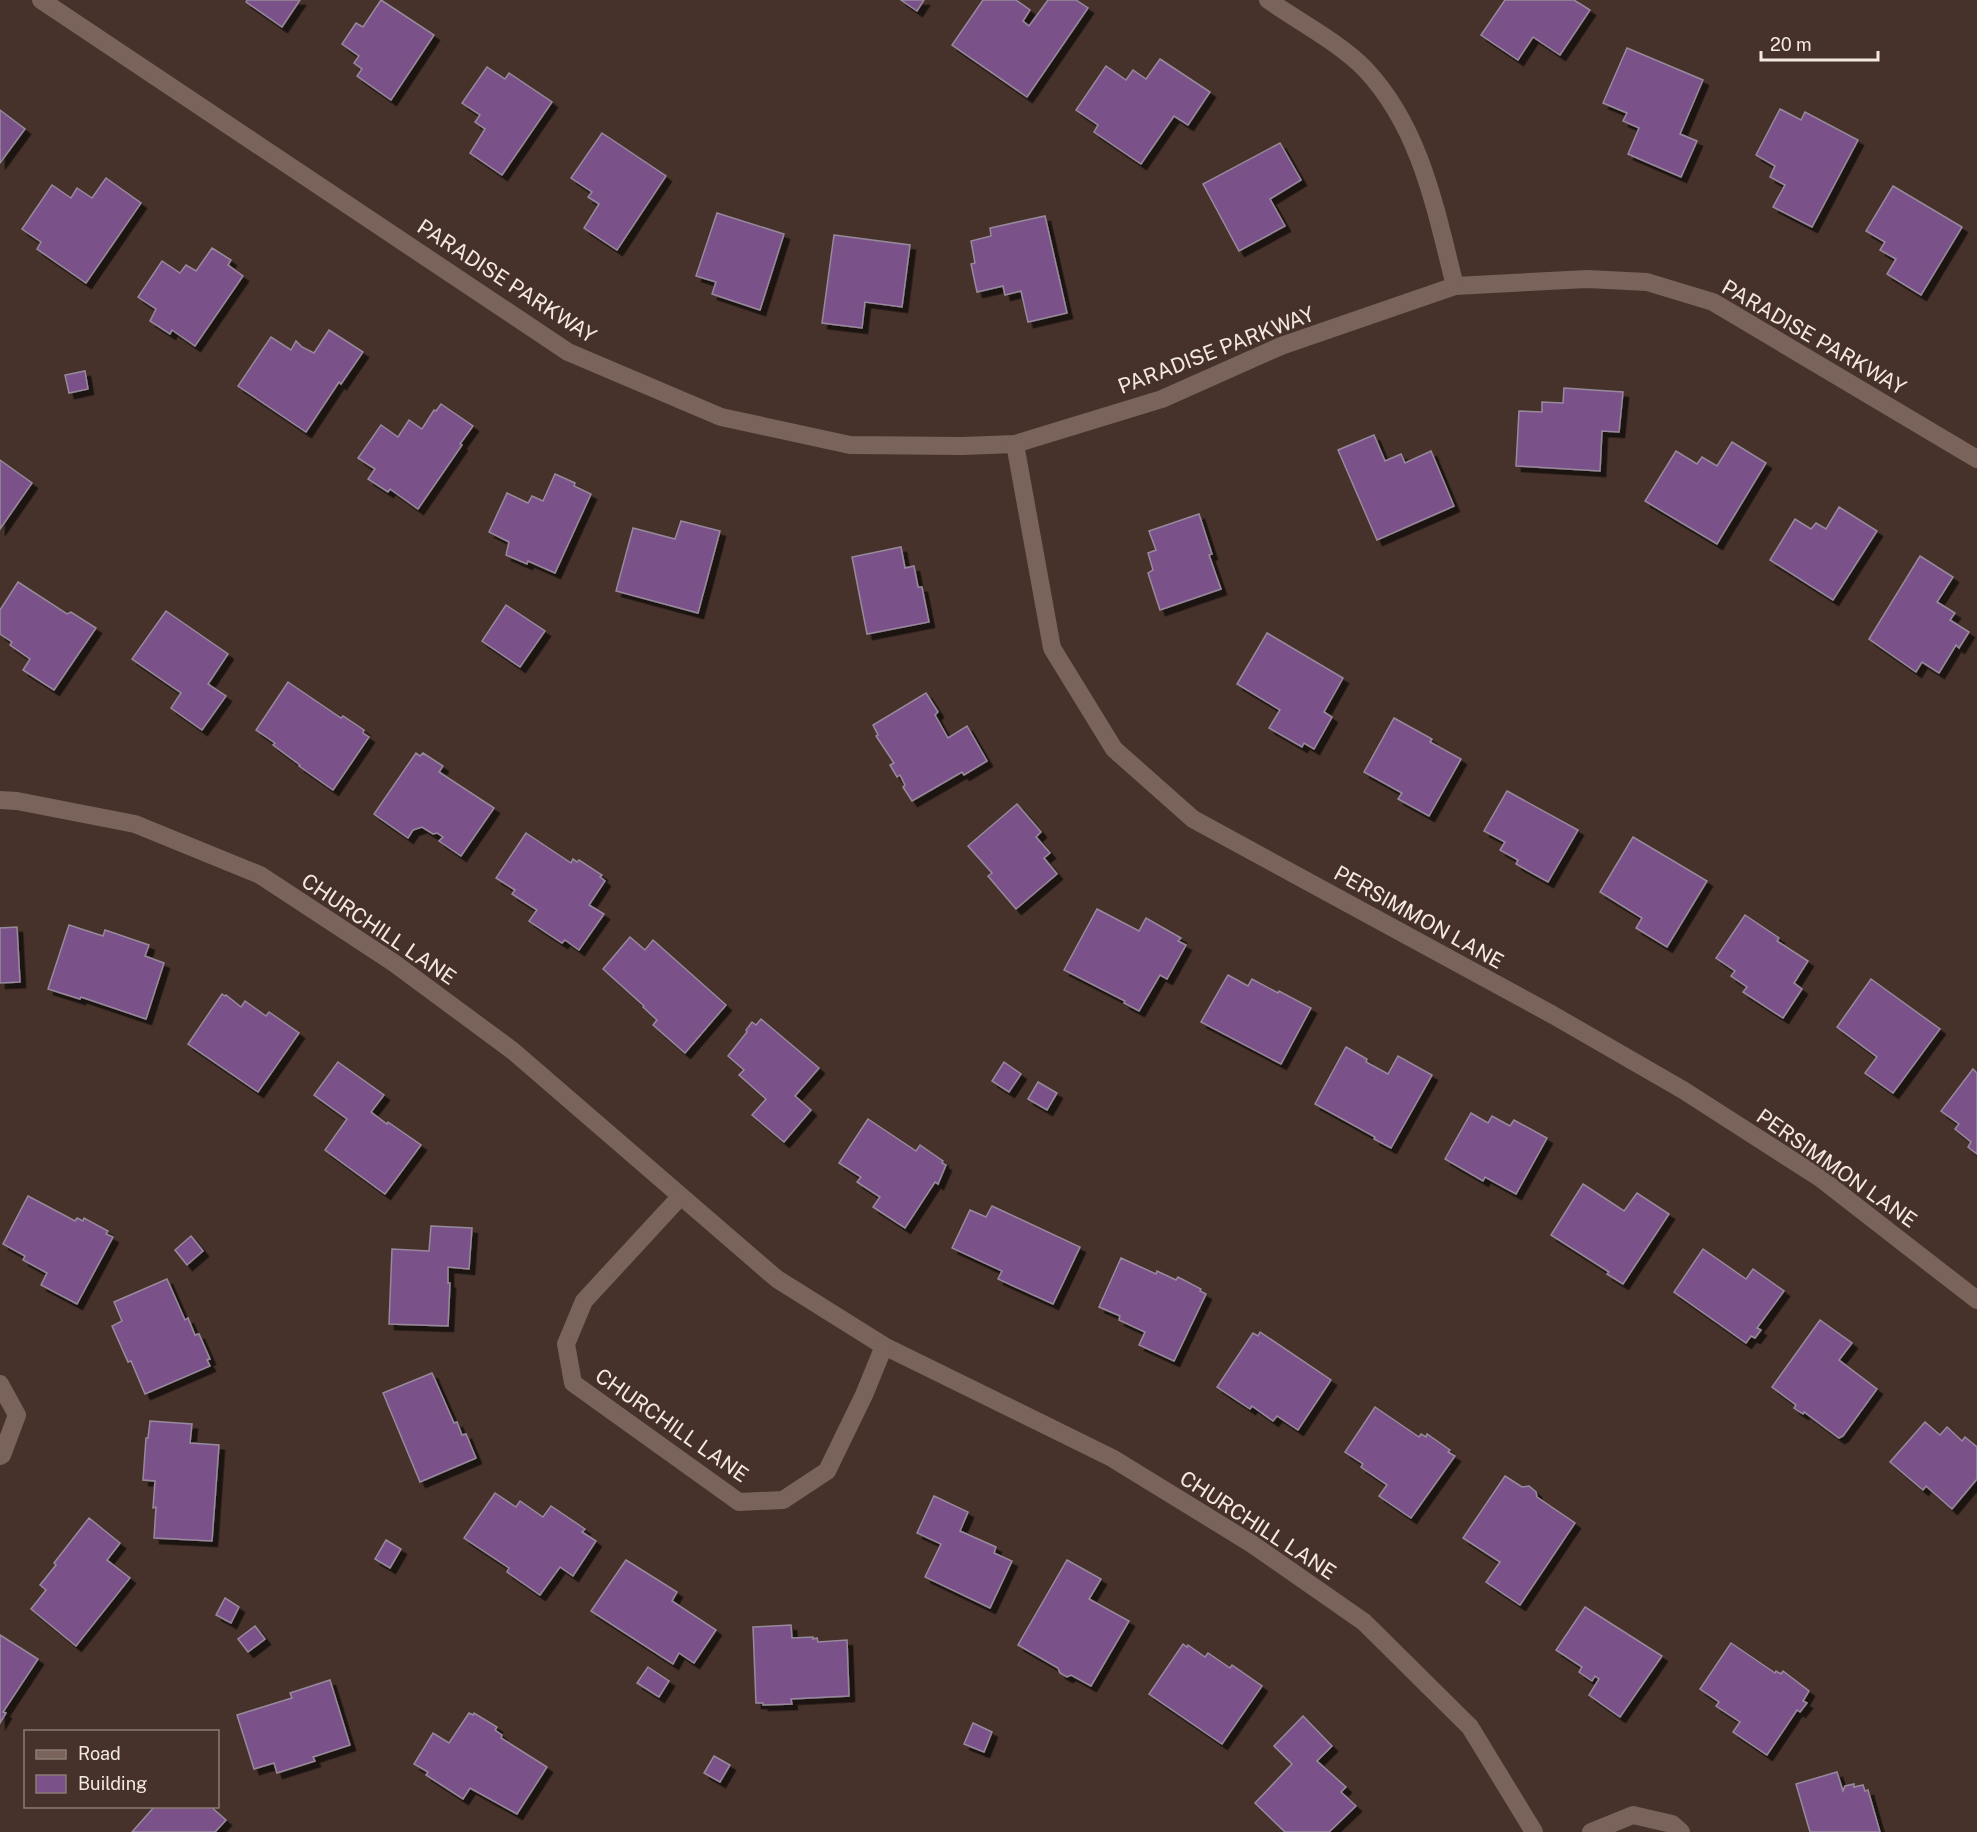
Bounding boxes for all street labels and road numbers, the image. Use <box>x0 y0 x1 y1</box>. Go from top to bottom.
street label: PARADISE PARKWAY <box>413 214 601 348</box>
street label: PARADISE PARKWAY <box>1718 274 1911 400</box>
street label: PARADISE PARKWAY <box>1114 301 1318 399</box>
street label: PERSIMMON LANE <box>1330 860 1508 974</box>
street label: CHURCHILL LANE <box>297 868 461 990</box>
street label: PERSIMMON LANE <box>1752 1103 1922 1233</box>
street label: CHURCHILL LANE <box>591 1363 753 1487</box>
street label: CHURCHILL LANE <box>1175 1465 1341 1585</box>

